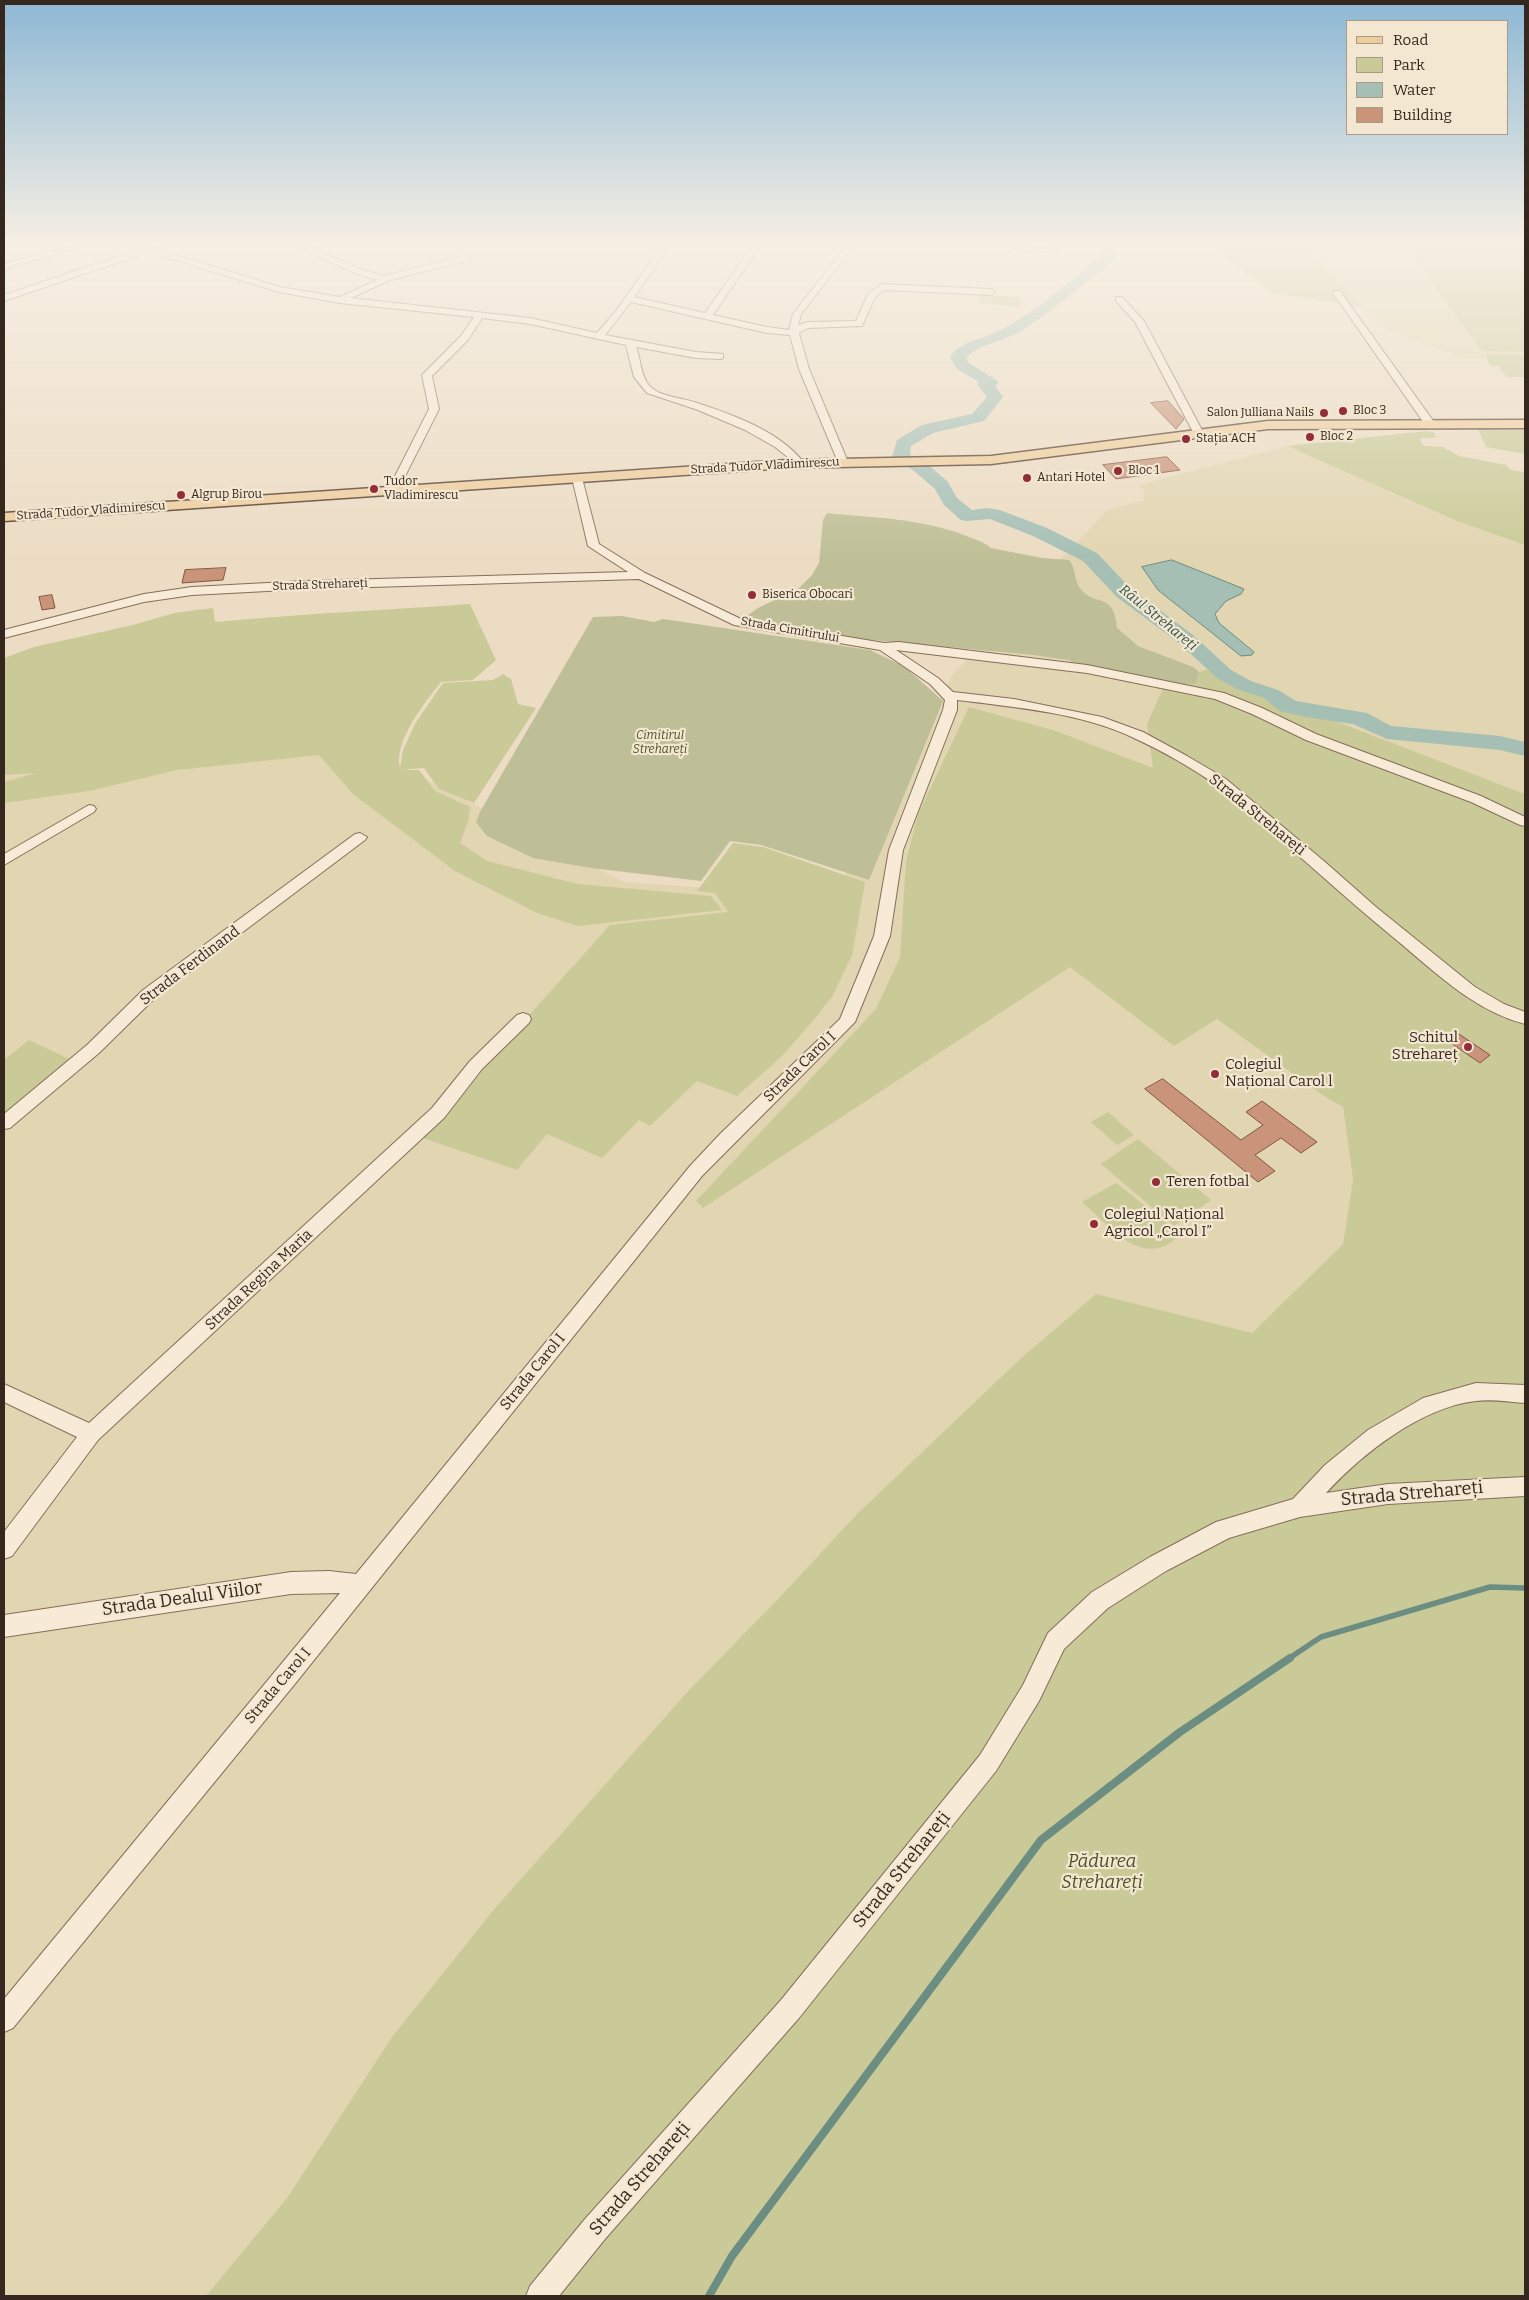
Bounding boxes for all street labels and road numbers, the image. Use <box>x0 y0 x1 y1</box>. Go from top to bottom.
street label: Strada Tudor Vladimirescu <box>690 455 840 477</box>
street label: Strada Tudor Vladimirescu <box>16 499 166 523</box>
street label: Strada Strehareți <box>272 576 368 594</box>
street label: Strada Cimitirului <box>740 614 840 646</box>
street label: Strada Strehareți <box>1205 771 1309 859</box>
street label: Strada Ferdinand <box>137 923 243 1009</box>
street label: Strada Carol I <box>760 1028 840 1106</box>
street label: Strada Regina Maria <box>202 1226 316 1334</box>
street label: Strada Carol I <box>497 1330 569 1414</box>
street label: Strada Strehareți <box>1340 1477 1484 1511</box>
street label: Strada Dealul Viilor <box>100 1577 264 1621</box>
street label: Strada Carol I <box>241 1644 315 1728</box>
street label: Strada Strehareți <box>849 1808 955 1932</box>
street label: Strada Strehareți <box>585 2118 695 2240</box>

